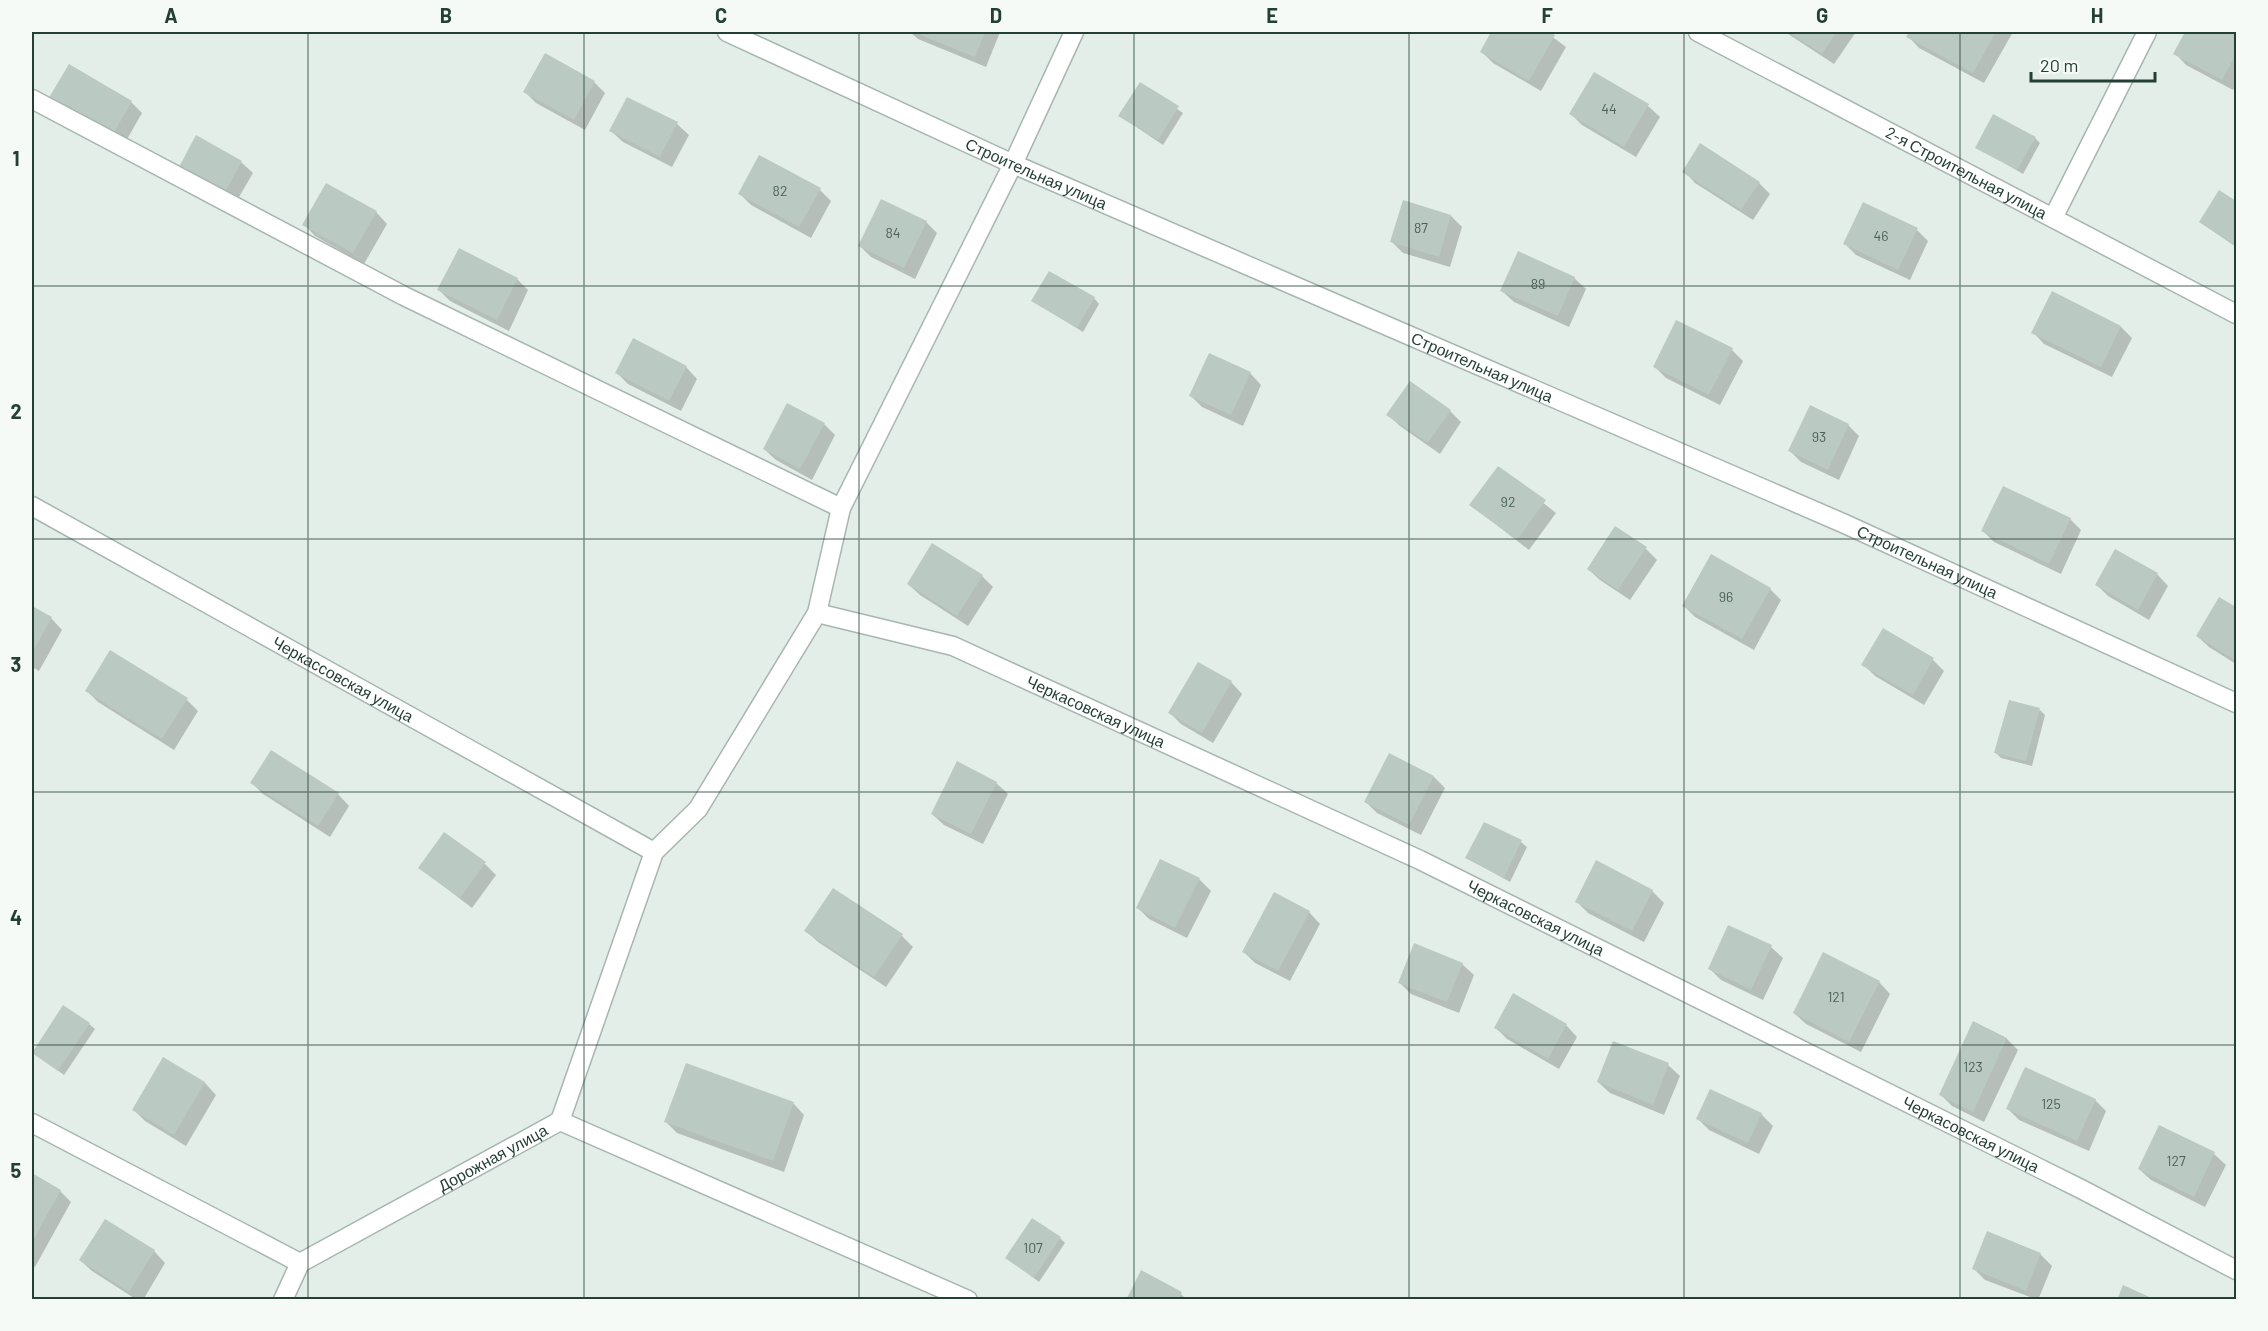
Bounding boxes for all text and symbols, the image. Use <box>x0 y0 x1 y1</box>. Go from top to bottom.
text: A <box>164 3 178 27</box>
text: B <box>440 3 452 27</box>
text: C <box>715 3 727 27</box>
text: D <box>990 3 1002 27</box>
text: E <box>1266 3 1278 27</box>
text: F <box>1541 3 1553 27</box>
text: G <box>1816 3 1828 27</box>
text: H <box>2091 3 2103 27</box>
scale bar <box>2031 45 2156 83</box>
text: 20 m <box>2040 54 2078 76</box>
house number: 44 <box>1601 100 1617 117</box>
street label: 2-я Строительная улица <box>1883 122 2050 222</box>
street label: Строительная улица <box>963 133 1110 213</box>
text: 1 <box>12 146 20 170</box>
house number: 82 <box>773 182 787 199</box>
house number: 87 <box>1414 219 1428 236</box>
house number: 84 <box>885 224 901 241</box>
house number: 46 <box>1874 227 1888 244</box>
house number: 89 <box>1531 275 1545 292</box>
street label: Строительная улица <box>1408 327 1556 406</box>
text: 2 <box>10 399 22 423</box>
house number: 93 <box>1812 428 1826 445</box>
house number: 92 <box>1501 493 1515 510</box>
street label: Строительная улица <box>1854 521 2001 602</box>
house number: 96 <box>1719 588 1733 605</box>
street label: Черкассовская улица <box>270 632 417 725</box>
text: 3 <box>11 652 21 676</box>
street label: Черкасовская улица <box>1024 671 1168 751</box>
street label: Черкасовская улица <box>1465 875 1608 959</box>
text: 4 <box>10 905 22 929</box>
house number: 121 <box>1827 988 1845 1005</box>
house number: 123 <box>1963 1058 1983 1075</box>
street label: Черкасовская улица <box>1900 1092 2043 1176</box>
house number: 125 <box>2041 1095 2061 1112</box>
street label: Дорожная улица <box>434 1120 551 1195</box>
house number: 127 <box>2166 1152 2186 1169</box>
text: 5 <box>11 1158 22 1182</box>
house number: 107 <box>1023 1239 1043 1256</box>

